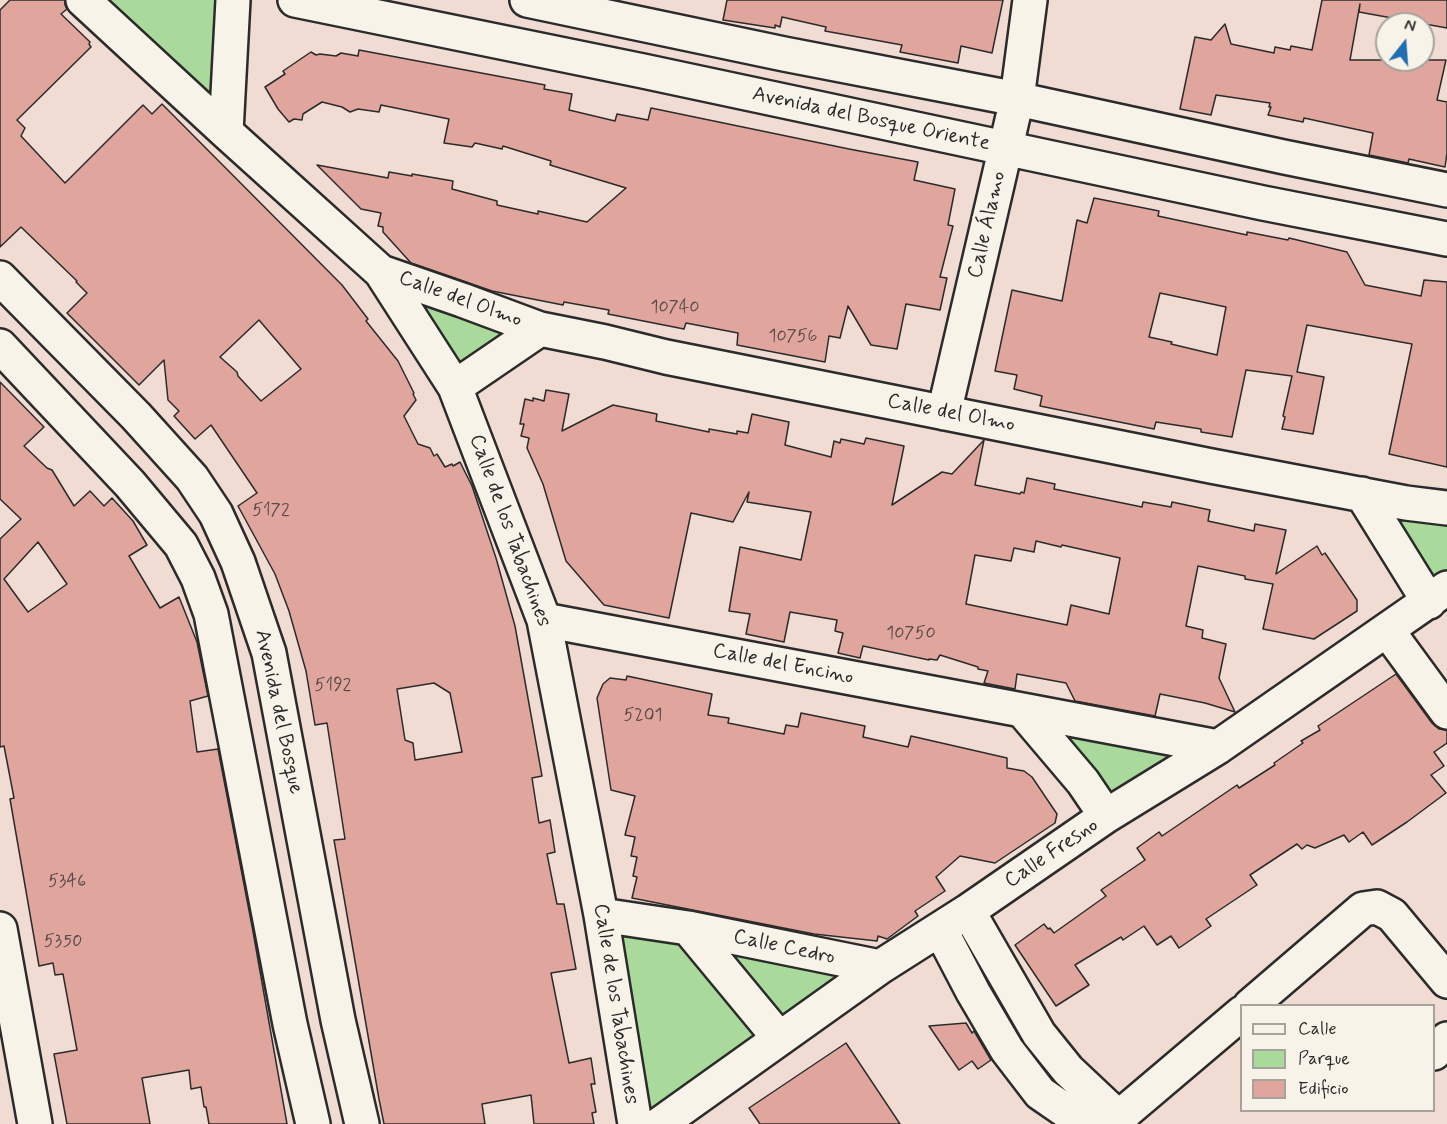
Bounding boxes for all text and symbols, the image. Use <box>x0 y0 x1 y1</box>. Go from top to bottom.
north arrow <box>1375 12 1435 72</box>
text: N <box>1402 15 1418 38</box>
street label: Avenida del Bosque Oriente <box>750 82 992 158</box>
street label: Calle Álamo <box>963 169 1013 281</box>
street label: Calle del Olmo <box>395 266 525 334</box>
house number: 10740 <box>650 297 700 319</box>
house number: 10756 <box>768 326 818 348</box>
street label: Calle del Olmo <box>885 389 1017 439</box>
street label: Calle de los Tabachines <box>462 431 556 631</box>
house number: 5172 <box>252 500 290 522</box>
house number: 10750 <box>886 623 936 645</box>
street label: Avenida del Bosque <box>248 627 308 797</box>
street label: Calle del Encino <box>710 639 856 691</box>
house number: 5192 <box>315 675 351 697</box>
house number: 5201 <box>623 705 663 727</box>
street label: Calle Fresno <box>1000 813 1104 895</box>
house number: 5346 <box>48 871 86 893</box>
street label: Calle de los Tabachines <box>587 902 643 1106</box>
street label: Calle Cedro <box>731 925 837 971</box>
house number: 5350 <box>44 931 82 953</box>
legend <box>1240 1004 1435 1112</box>
text: Calle <box>1298 1017 1337 1041</box>
text: Parque <box>1298 1047 1350 1071</box>
text: Edificio <box>1298 1077 1349 1101</box>

